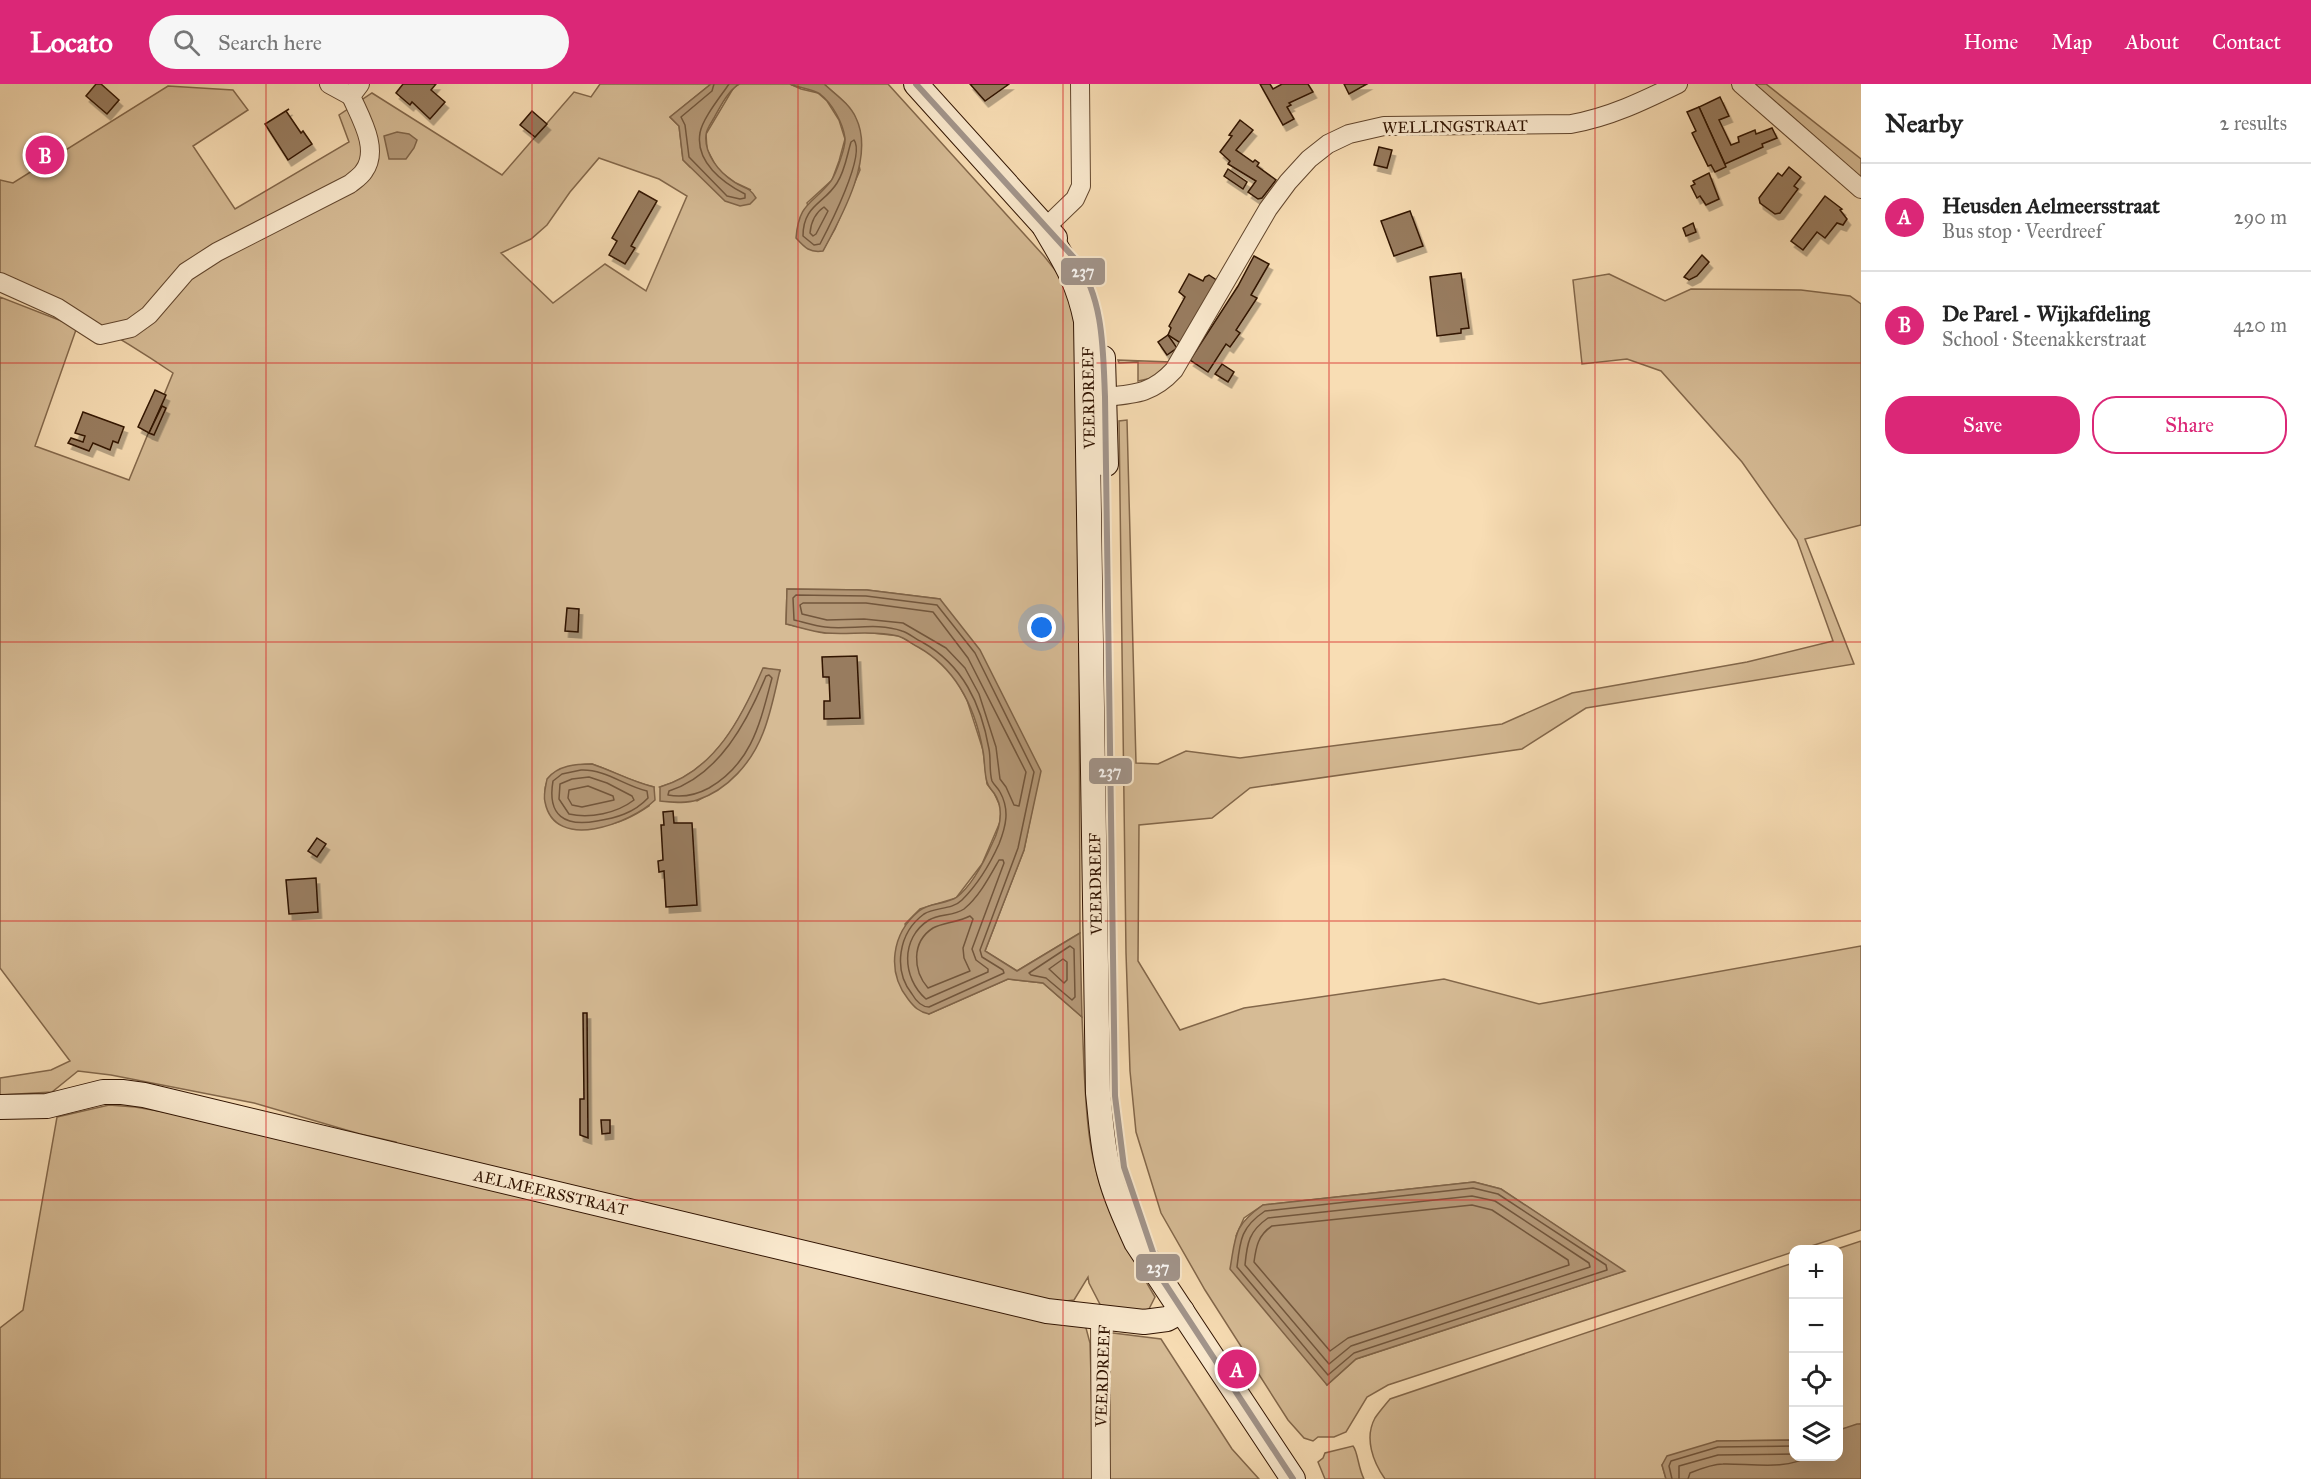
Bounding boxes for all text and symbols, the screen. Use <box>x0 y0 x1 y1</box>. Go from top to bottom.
search box <box>149 15 569 69</box>
text: Locato <box>30 25 113 60</box>
icon: search <box>170 26 203 59</box>
text: Search here <box>218 29 322 56</box>
text: Home <box>1963 29 2018 55</box>
text: Map <box>2051 29 2092 55</box>
text: About <box>2125 29 2179 55</box>
text: Contact <box>2212 29 2281 55</box>
text: Nearby <box>1885 107 1963 139</box>
text: 2 results <box>2219 111 2287 135</box>
street label: WELLINGSTRAAT <box>1382 116 1528 137</box>
pin: B <box>26 132 64 178</box>
text: Heusden Aelmeersstraat <box>1942 192 2160 219</box>
text: A <box>1898 205 1911 229</box>
text: 290 m <box>2234 205 2287 229</box>
text: Bus stop · Veerdreef <box>1942 219 2102 243</box>
line badge: 237 <box>1060 257 1106 286</box>
text: 237 <box>1072 262 1095 282</box>
text: De Parel - Wijkafdeling <box>1942 300 2150 327</box>
text: B <box>1898 313 1911 337</box>
text: 420 m <box>2233 313 2287 337</box>
text: School · Steenakkerstraat <box>1942 327 2146 351</box>
street label: VEERDREEF <box>1078 346 1099 450</box>
button: Save <box>1885 396 2080 454</box>
button: Share <box>2092 396 2287 454</box>
your location <box>1027 613 1056 642</box>
line badge: 237 <box>1088 757 1133 785</box>
text: 237 <box>1099 762 1122 782</box>
street label: VEERDREEF <box>1085 832 1106 936</box>
street label: AELMEERSSTRAAT <box>471 1165 630 1219</box>
map controls <box>1789 1245 1843 1461</box>
button: + <box>1789 1245 1843 1299</box>
line badge: 237 <box>1135 1253 1181 1282</box>
text: 237 <box>1147 1258 1170 1278</box>
button: − <box>1789 1299 1843 1353</box>
street label: VEERDREEF <box>1091 1324 1114 1429</box>
pin: A <box>1218 1346 1256 1392</box>
button: locate <box>1789 1353 1843 1407</box>
button: layers <box>1789 1407 1843 1461</box>

